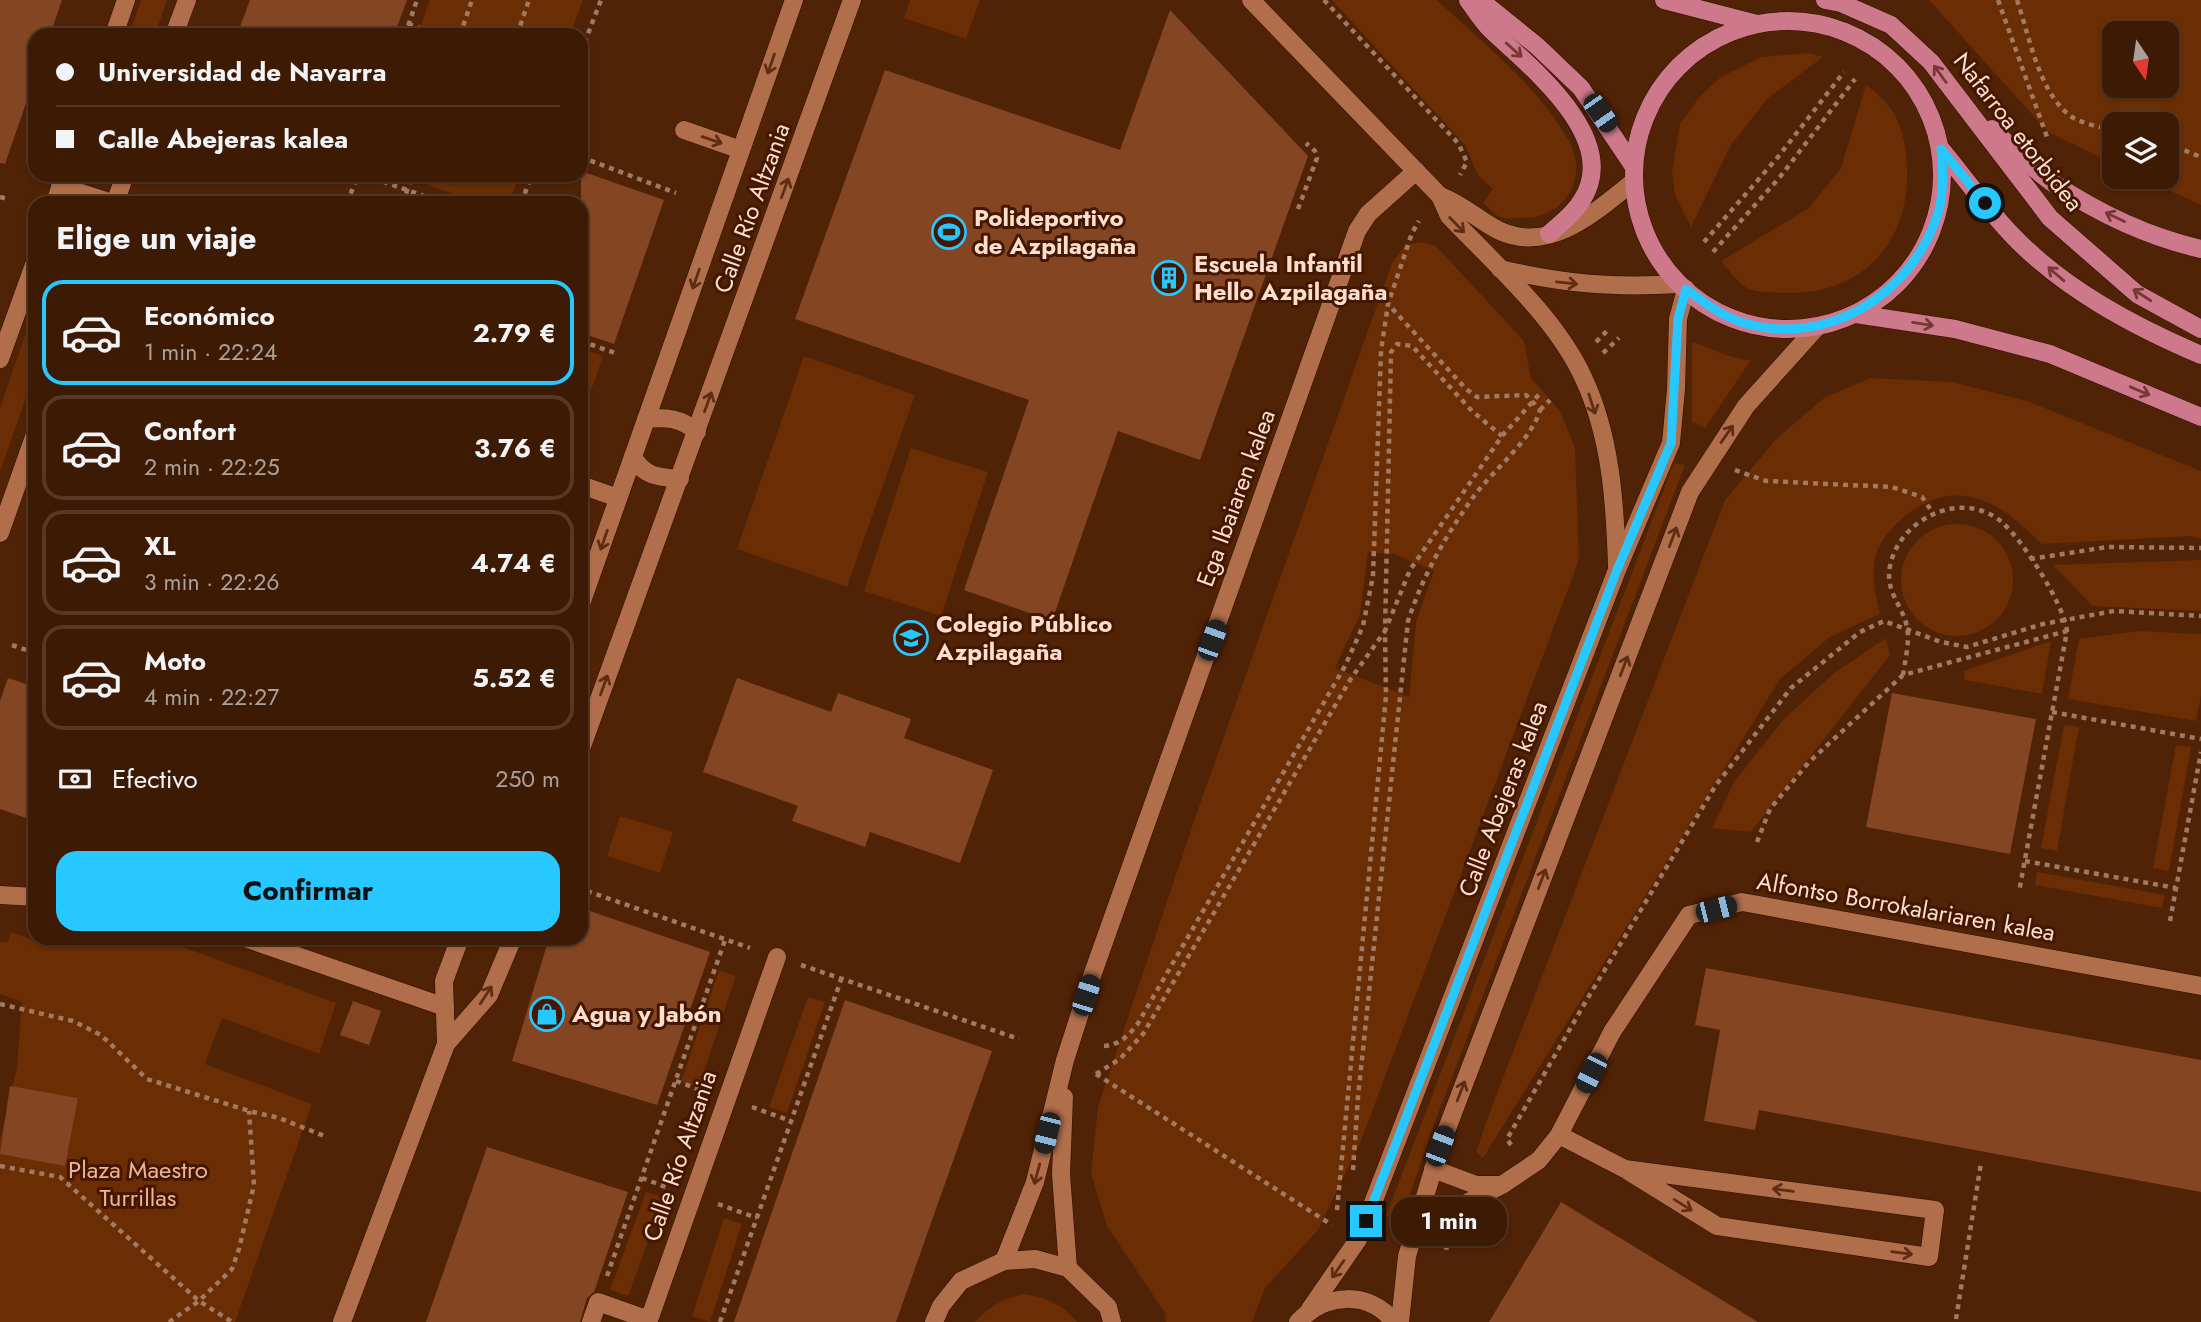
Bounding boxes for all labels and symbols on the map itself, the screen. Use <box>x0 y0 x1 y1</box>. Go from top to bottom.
north arrow <box>2102 21 2179 98</box>
one-way arrow <box>1505 42 1523 58</box>
street label: Nafarroa etorbidea <box>1945 45 2092 219</box>
one-way arrow <box>764 53 776 75</box>
one-way arrow <box>1933 65 1947 84</box>
car <box>1580 90 1621 136</box>
street label: Calle Río Altzania <box>705 118 799 298</box>
one-way arrow <box>701 135 723 147</box>
one-way arrow <box>780 178 792 200</box>
route start <box>1969 187 2001 219</box>
place label: Polideportivo de Azpilagaña <box>974 200 1136 263</box>
one-way arrow <box>2105 210 2126 223</box>
sports icon: Polideportivo de Azpilagaña <box>930 213 968 251</box>
one-way arrow <box>1448 215 1465 233</box>
place label: Escuela Infantil Hello Azpilagaña <box>1194 246 1387 309</box>
building icon: Escuela Infantil Hello Azpilagaña <box>1150 259 1188 297</box>
one-way arrow <box>2048 266 2066 282</box>
one-way arrow <box>689 268 702 290</box>
one-way arrow <box>1555 277 1578 290</box>
one-way arrow <box>2133 288 2152 303</box>
one-way arrow <box>1911 318 1934 331</box>
one-way arrow <box>2128 386 2150 399</box>
one-way arrow <box>703 392 715 414</box>
one-way arrow <box>1587 393 1600 415</box>
street label: Ega Ibaiaren kalea <box>1187 404 1284 591</box>
one-way arrow <box>1719 425 1734 444</box>
one-way arrow <box>1668 526 1680 548</box>
one-way arrow <box>597 528 609 550</box>
place label: Colegio Público Azpilagaña <box>935 606 1113 669</box>
car <box>1195 617 1230 663</box>
school or university icon: Colegio Público Azpilagaña <box>892 619 930 657</box>
one-way arrow <box>1618 656 1631 678</box>
one-way arrow <box>598 674 611 696</box>
street label: Calle Abejeras kalea <box>1449 696 1556 902</box>
street label: Alfontso Borrokalariaren kalea <box>1754 863 2058 950</box>
one-way arrow <box>1537 868 1550 890</box>
car <box>1694 894 1739 924</box>
car <box>1070 972 1103 1018</box>
one-way arrow <box>479 986 494 1005</box>
shop icon: Agua y Jabón <box>528 995 566 1033</box>
place label: Agua y Jabón <box>571 996 722 1031</box>
car <box>1573 1050 1610 1096</box>
street label: Calle Río Altzania <box>634 1066 725 1246</box>
one-way arrow <box>1455 1081 1468 1103</box>
car <box>1032 1110 1063 1156</box>
car <box>1423 1123 1458 1169</box>
park label: Plaza Maestro Turrillas <box>68 1152 208 1215</box>
one-way arrow <box>1030 1162 1043 1185</box>
one-way arrow <box>1772 1183 1795 1196</box>
callout: 1 min <box>1390 1196 1506 1246</box>
one-way arrow <box>1672 1198 1692 1212</box>
route end <box>1350 1205 1382 1237</box>
one-way arrow <box>1890 1247 1913 1260</box>
one-way arrow <box>1330 1259 1344 1279</box>

